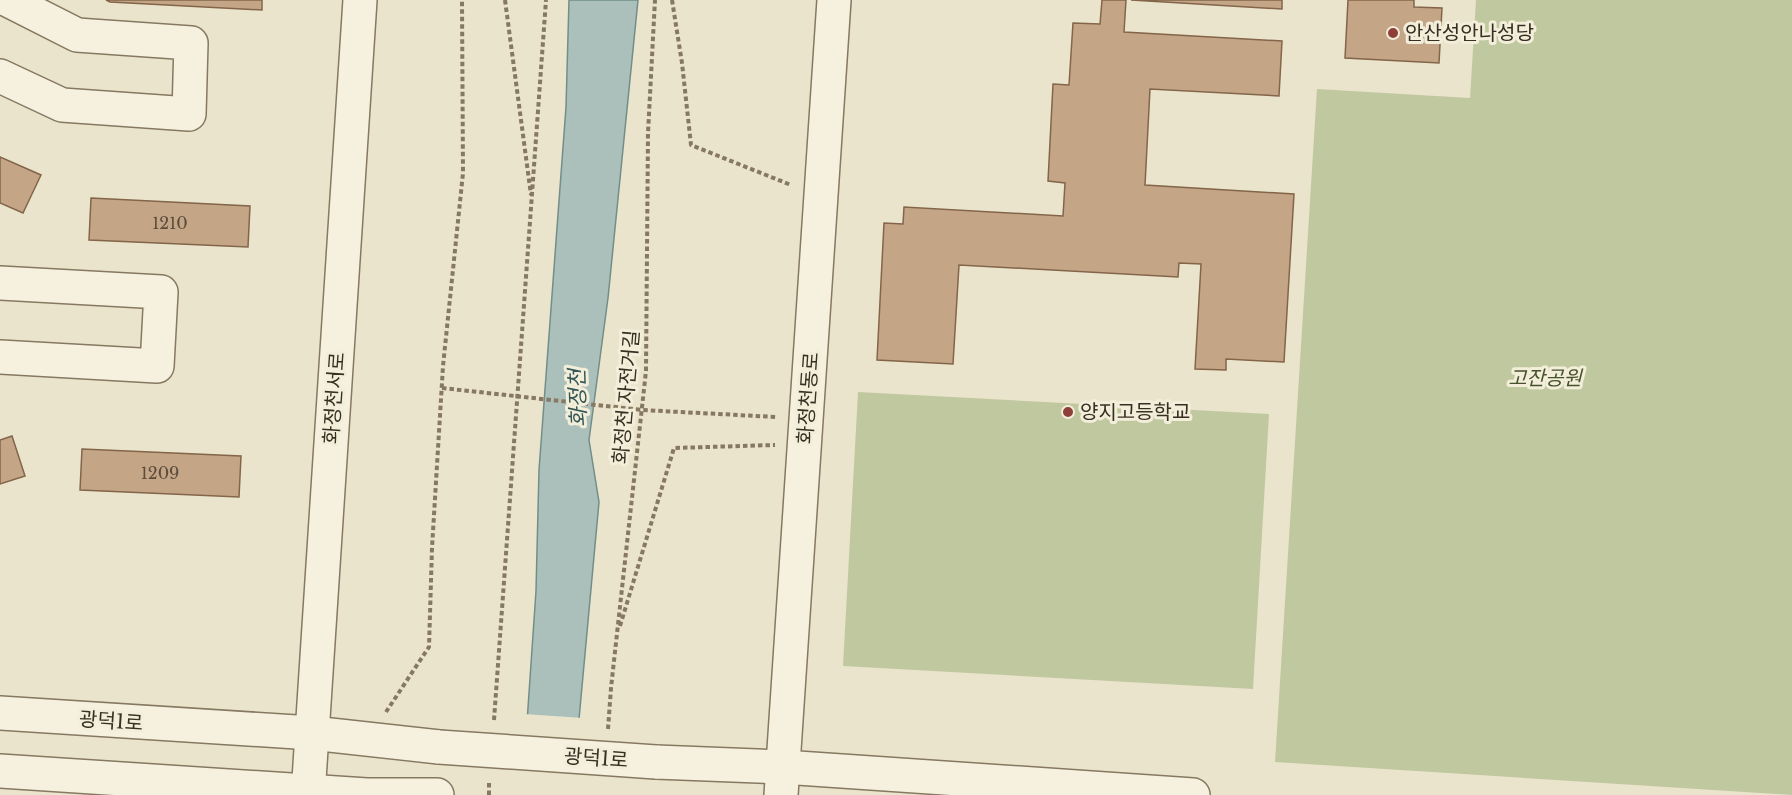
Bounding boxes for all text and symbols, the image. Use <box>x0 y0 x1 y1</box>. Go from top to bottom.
place label: 안산성안나성당 <box>1405 21 1534 45</box>
marker: 안산성안나성당 <box>1386 26 1400 40</box>
house number: 1210 <box>152 213 188 233</box>
street label: 화정천 자전거길 <box>608 329 644 465</box>
street label: 화정천서로 <box>319 351 349 445</box>
street label: 화정천동로 <box>793 351 823 445</box>
water label: 화정천 <box>564 366 592 427</box>
park label: 고잔공원 <box>1508 366 1583 390</box>
place label: 양지고등학교 <box>1080 400 1190 424</box>
marker: 양지고등학교 <box>1061 405 1075 419</box>
house number: 1209 <box>141 463 179 483</box>
street label: 광덕1로 <box>78 707 144 735</box>
street label: 광덕1로 <box>563 744 629 772</box>

